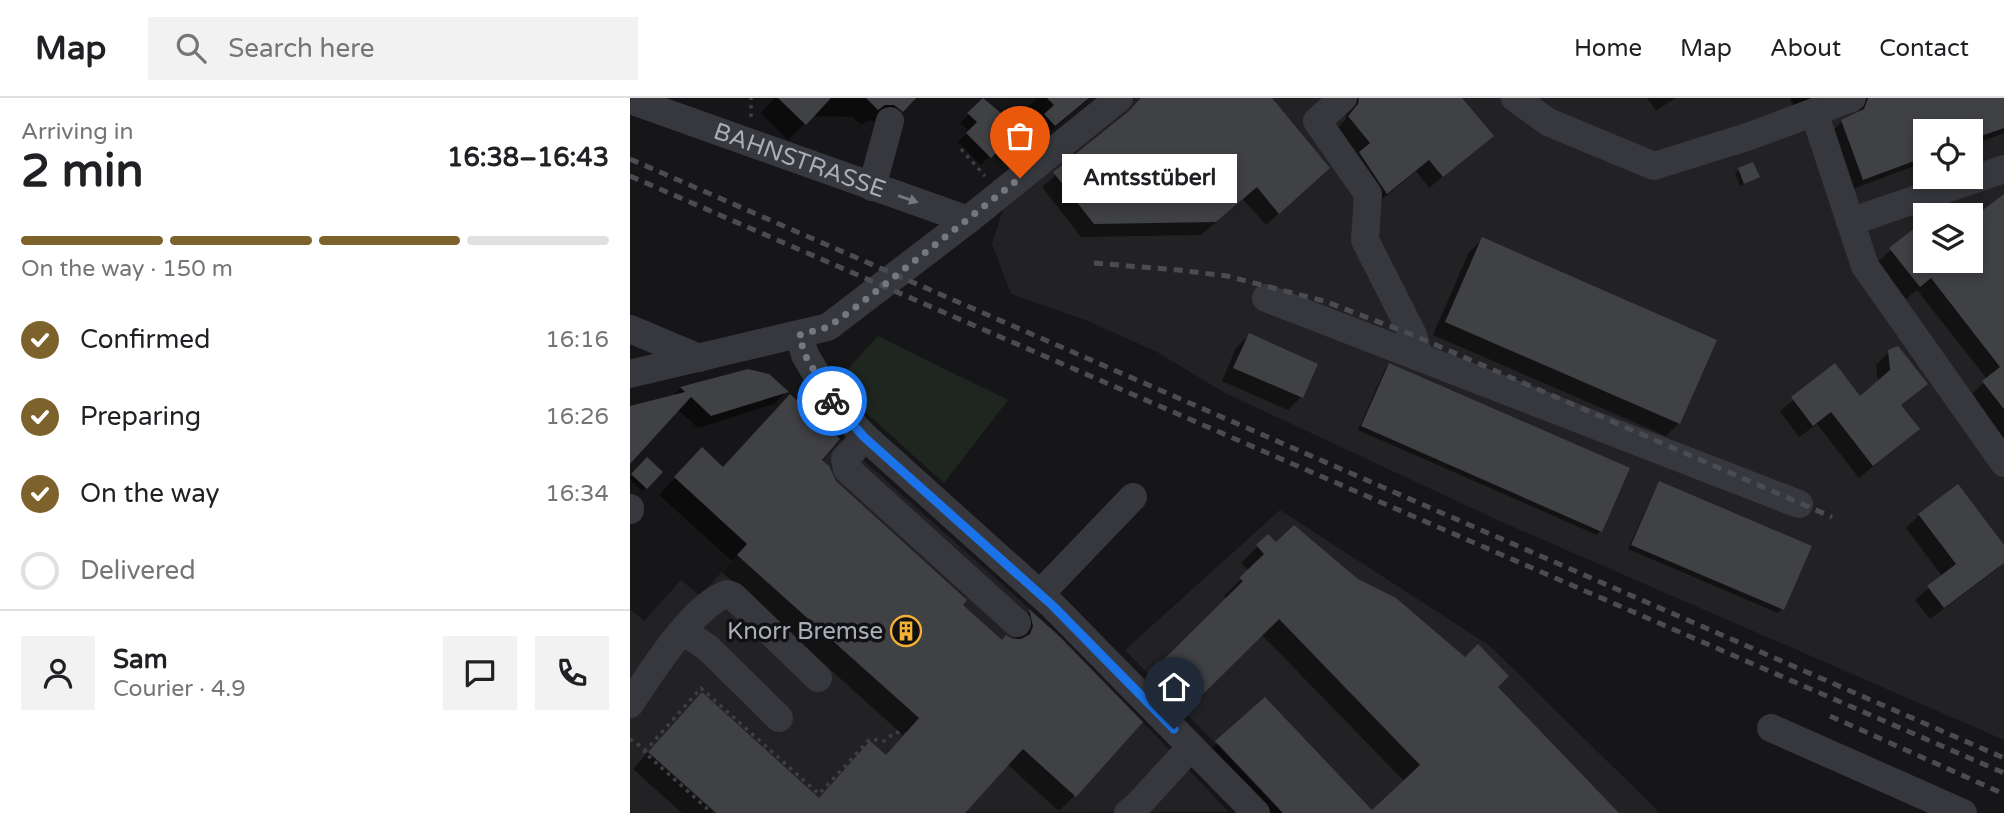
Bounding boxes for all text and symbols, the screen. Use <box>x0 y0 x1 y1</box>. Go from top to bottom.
search box <box>148 17 638 80</box>
text: Map <box>35 29 106 68</box>
icon: search <box>172 29 210 67</box>
text: Search here <box>228 33 374 64</box>
text: Home <box>1574 34 1642 63</box>
text: Map <box>1680 34 1732 63</box>
text: About <box>1770 34 1841 63</box>
text: Contact <box>1879 34 1969 63</box>
pin <box>990 106 1050 178</box>
street label: BAHNSTRASSE <box>710 116 889 204</box>
icon: bag <box>1001 117 1039 155</box>
text: Arriving in <box>21 118 134 146</box>
map controls <box>1913 119 1983 273</box>
button: locate <box>1913 119 1983 189</box>
text: 16:38–16:43 <box>447 142 609 173</box>
text: 2 min <box>21 144 144 199</box>
callout: Amtsstüberl <box>1062 154 1237 202</box>
text: Amtsstüberl <box>1083 164 1216 192</box>
one-way arrow <box>898 194 919 205</box>
button: layers <box>1913 203 1983 273</box>
text: On the way · 150 m <box>21 255 233 283</box>
icon: check <box>21 321 59 359</box>
text: Confirmed <box>80 324 210 355</box>
text: 16:16 <box>545 326 609 354</box>
courier <box>797 366 867 436</box>
icon: bike <box>813 382 851 420</box>
icon: check <box>21 398 59 436</box>
text: Preparing <box>80 401 201 432</box>
text: 16:26 <box>545 403 609 431</box>
icon: check <box>21 475 59 513</box>
text: On the way <box>80 478 220 509</box>
text: 16:34 <box>545 480 609 508</box>
text: Delivered <box>80 555 196 586</box>
building icon: Knorr Bremse <box>889 614 923 648</box>
place label: Knorr Bremse <box>727 617 883 646</box>
button: person <box>21 636 95 710</box>
button: chat <box>443 636 517 710</box>
button: phone <box>535 636 609 710</box>
text: Sam <box>113 644 168 675</box>
pin <box>1144 657 1204 729</box>
icon: home <box>1155 668 1193 706</box>
text: Courier · 4.9 <box>113 675 246 703</box>

